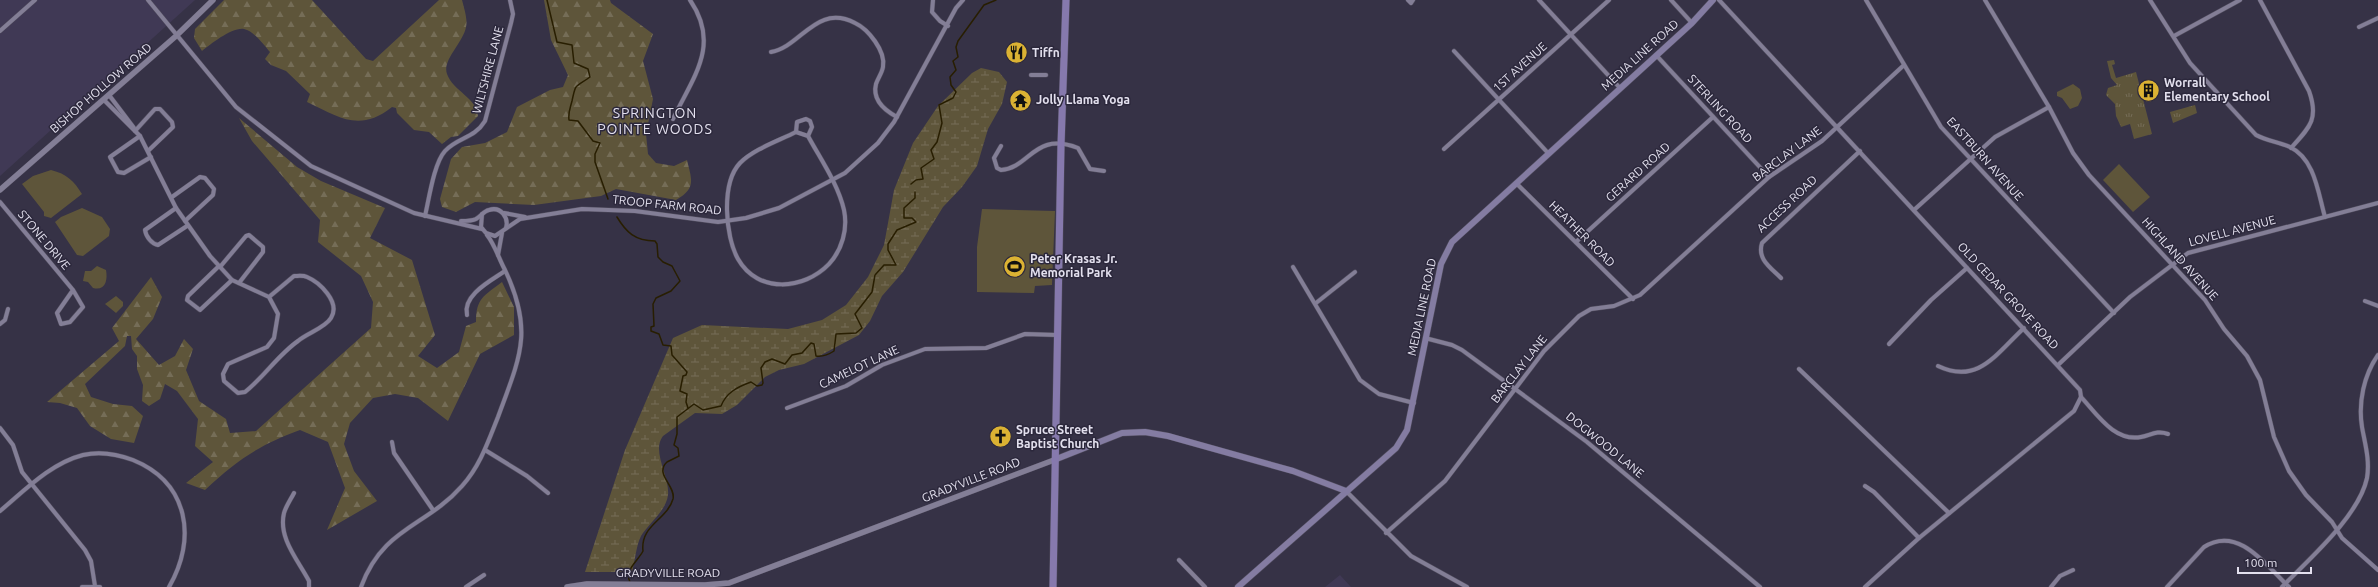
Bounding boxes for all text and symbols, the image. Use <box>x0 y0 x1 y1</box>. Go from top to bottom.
street label: MEDIA LINE ROAD <box>1598 17 1681 93</box>
street label: WILTSHIRE LANE <box>470 24 506 115</box>
street label: 1ST AVENUE <box>1490 39 1549 94</box>
street label: BISHOP HOLLOW ROAD <box>47 40 154 135</box>
restaurant icon: Tiffn <box>1004 40 1030 66</box>
place label: Tiffn <box>1032 46 1060 59</box>
street label: STERLING ROAD <box>1685 72 1755 145</box>
place label: Worrall Elementary School <box>2164 76 2270 103</box>
building icon: Worrall Elementary School <box>2136 77 2162 103</box>
temple icon: Jolly Llama Yoga <box>1007 87 1033 113</box>
place label: Jolly Llama Yoga <box>1036 93 1130 106</box>
district label: SPRINGTON POINTE WOODS <box>597 105 713 137</box>
street label: EASTBURN AVENUE <box>1945 114 2026 203</box>
street label: BARCLAY LANE <box>1750 123 1824 184</box>
street label: GERARD ROAD <box>1603 139 1672 204</box>
street label: ACCESS ROAD <box>1754 173 1819 235</box>
street label: TROOP FARM ROAD <box>612 192 722 217</box>
street label: HEATHER ROAD <box>1547 198 1618 269</box>
street label: STONE DRIVE <box>16 207 73 272</box>
street label: LOVELL AVENUE <box>2187 213 2277 248</box>
street label: HIGHLAND AVENUE <box>2140 215 2221 303</box>
street label: OLD CEDAR GROVE ROAD <box>1955 239 2061 352</box>
place label: Peter Krasas Jr. Memorial Park <box>1030 252 1118 279</box>
sports icon: Peter Krasas Jr. Memorial Park <box>1002 253 1028 279</box>
street label: MEDIA LINE ROAD <box>1405 257 1438 357</box>
street label: BARCLAY LANE <box>1488 332 1549 405</box>
street label: CAMELOT LANE <box>817 342 901 391</box>
street label: DOGWOOD LANE <box>1564 409 1647 480</box>
place label: Spruce Street Baptist Church <box>1016 423 1099 450</box>
church icon: Spruce Street Baptist Church <box>987 424 1013 450</box>
street label: GRADYVILLE ROAD <box>920 455 1022 504</box>
scale bar <box>2238 549 2311 575</box>
text: 100 m <box>2244 556 2277 569</box>
street label: GRADYVILLE ROAD <box>616 566 720 579</box>

